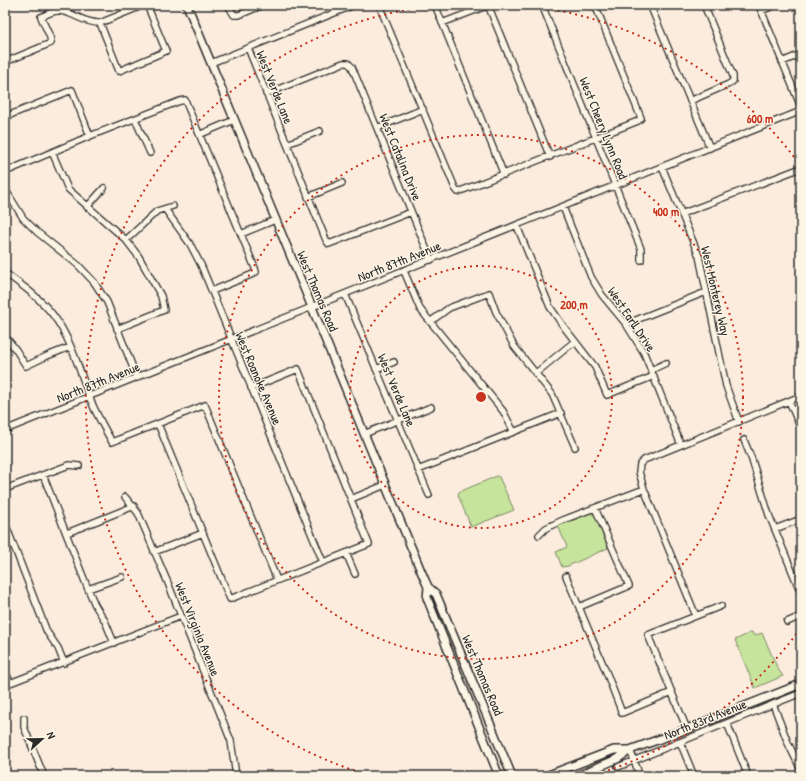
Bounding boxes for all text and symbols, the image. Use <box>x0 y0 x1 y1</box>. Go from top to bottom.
street label: West Verde Lane <box>252 48 298 126</box>
street label: West Cheery Lynn Road <box>575 74 633 182</box>
text: 600 m <box>747 110 773 127</box>
street label: West Catalina Drive <box>375 111 427 203</box>
text: 400 m <box>653 203 679 220</box>
street label: North 87th Avenue <box>355 236 443 286</box>
street label: West Monterey Way <box>697 244 735 338</box>
street label: West Thomas Road <box>293 248 343 334</box>
street label: West Earll Drive <box>604 283 660 355</box>
text: 200 m <box>560 296 588 313</box>
street label: West Roanoke Avenue <box>231 329 287 427</box>
street label: West Verde Lane <box>374 351 420 429</box>
street label: North 87th Avenue <box>54 357 142 407</box>
centre of rings <box>474 390 488 404</box>
street label: West Virginia Avenue <box>171 580 225 678</box>
street label: West Thomas Road <box>458 632 508 718</box>
street label: North 83rd Avenue <box>661 694 749 744</box>
north arrow <box>22 719 62 759</box>
text: N <box>44 730 59 741</box>

